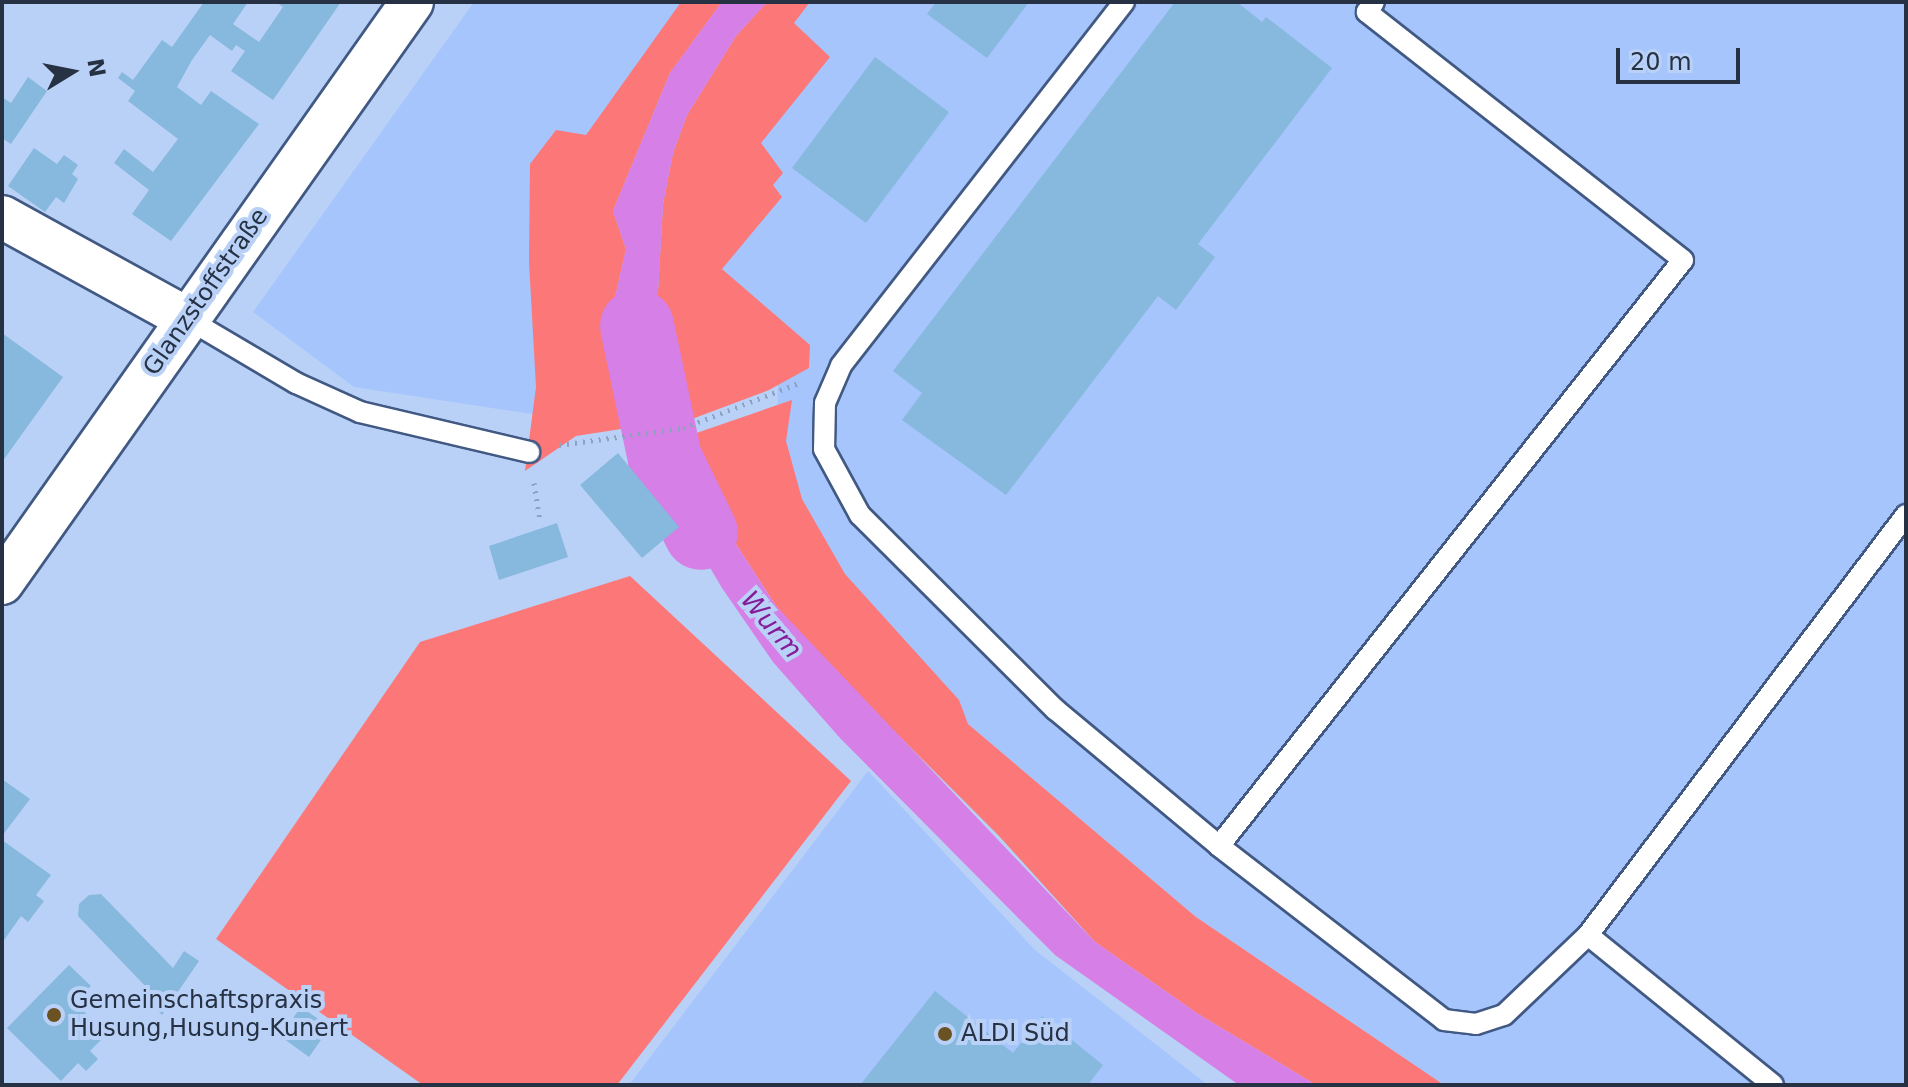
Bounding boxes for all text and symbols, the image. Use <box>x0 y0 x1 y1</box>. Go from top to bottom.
north arrow <box>32 32 112 112</box>
scale bar <box>1620 32 1744 82</box>
text: 20 m <box>1630 48 1692 76</box>
text: N <box>82 56 110 79</box>
street label: Glanzstoffstraße <box>138 203 274 381</box>
water label: Wurm <box>734 585 808 665</box>
place label: Gemeinschaftspraxis Husung,Husung-Kunert <box>70 987 348 1043</box>
marker: Gemeinschaftspraxis Husung,Husung-Kunert <box>45 1006 63 1024</box>
place label: ALDI Süd <box>961 1020 1070 1048</box>
marker: ALDI Süd <box>936 1025 954 1043</box>

